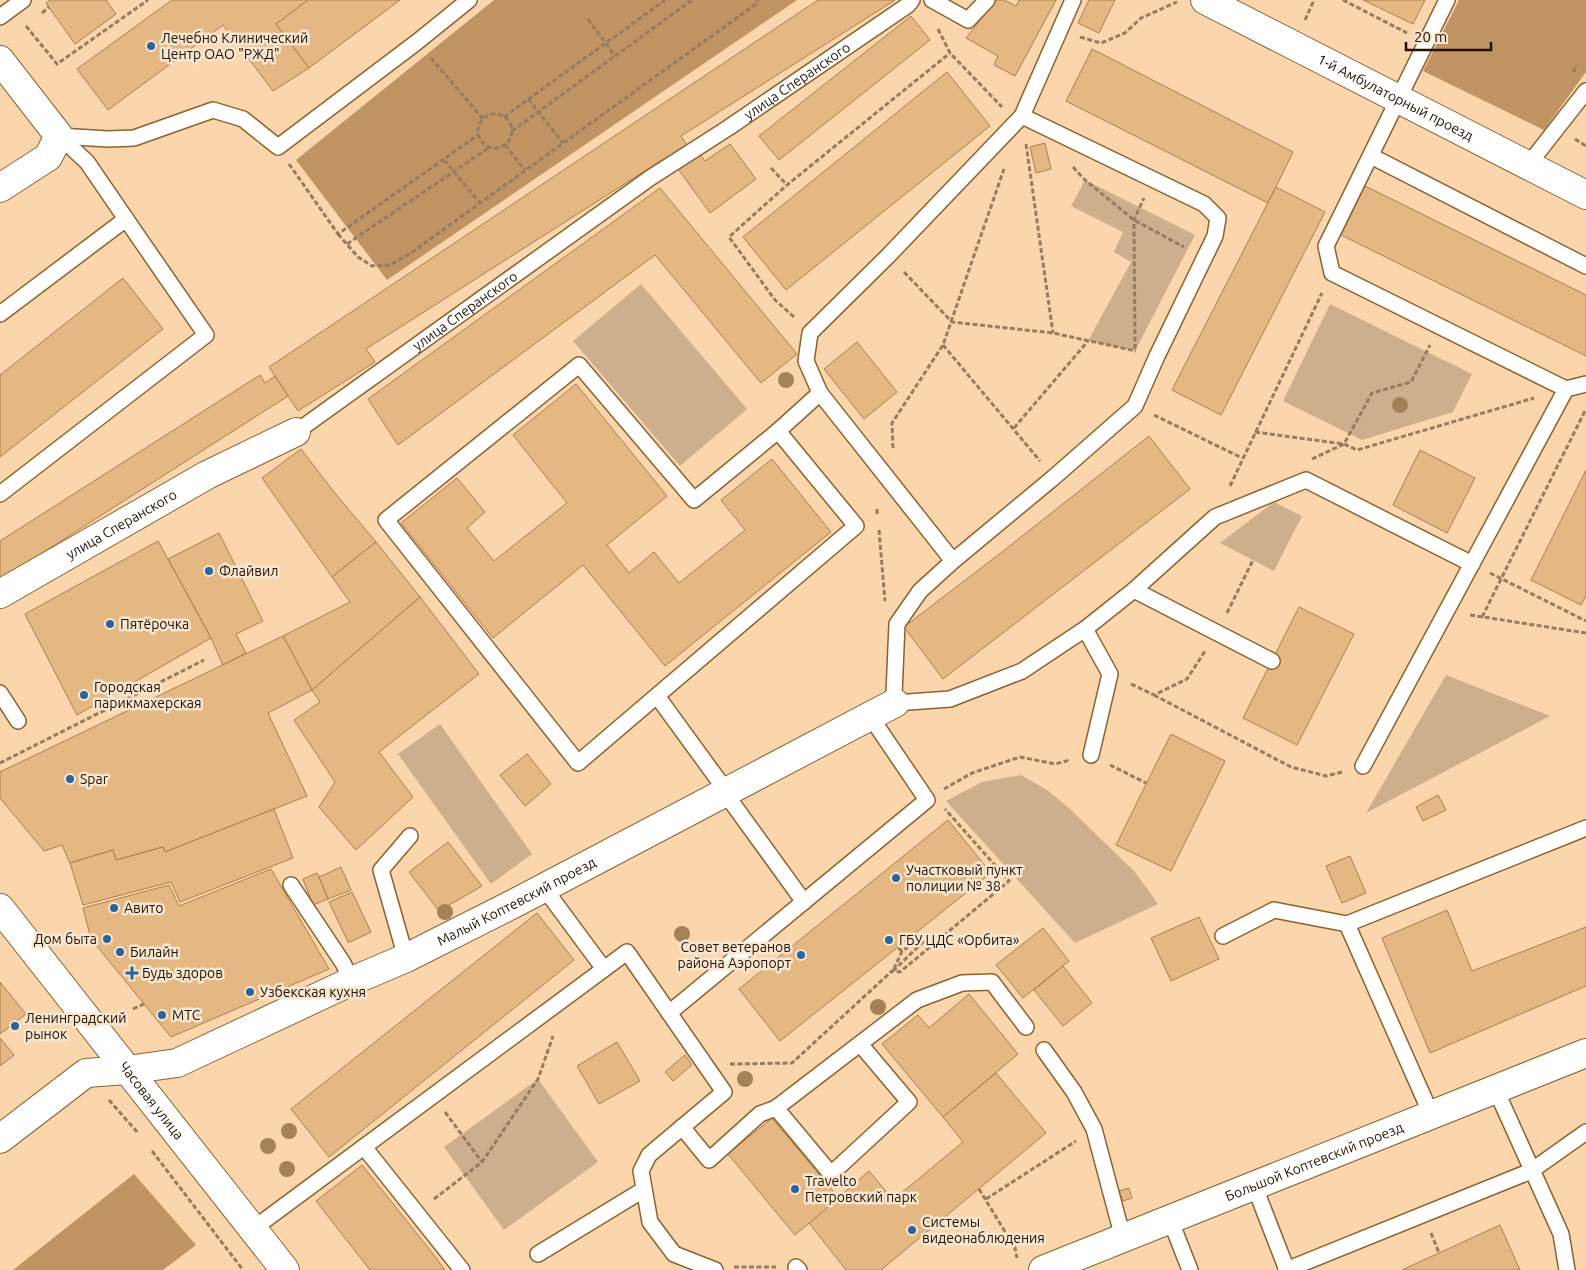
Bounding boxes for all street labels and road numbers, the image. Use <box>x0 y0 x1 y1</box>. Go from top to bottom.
street label: улица Сперанского <box>741 39 853 123</box>
street label: 1-й Амбулаторный проезд <box>1315 51 1476 144</box>
street label: улица Сперанского <box>410 268 520 354</box>
street label: улица Сперанского <box>63 486 180 562</box>
street label: Малый Коптевский проезд <box>434 854 599 949</box>
street label: Часовая улица <box>116 1058 187 1143</box>
street label: Большой Коптевский проезд <box>1223 1119 1405 1204</box>

